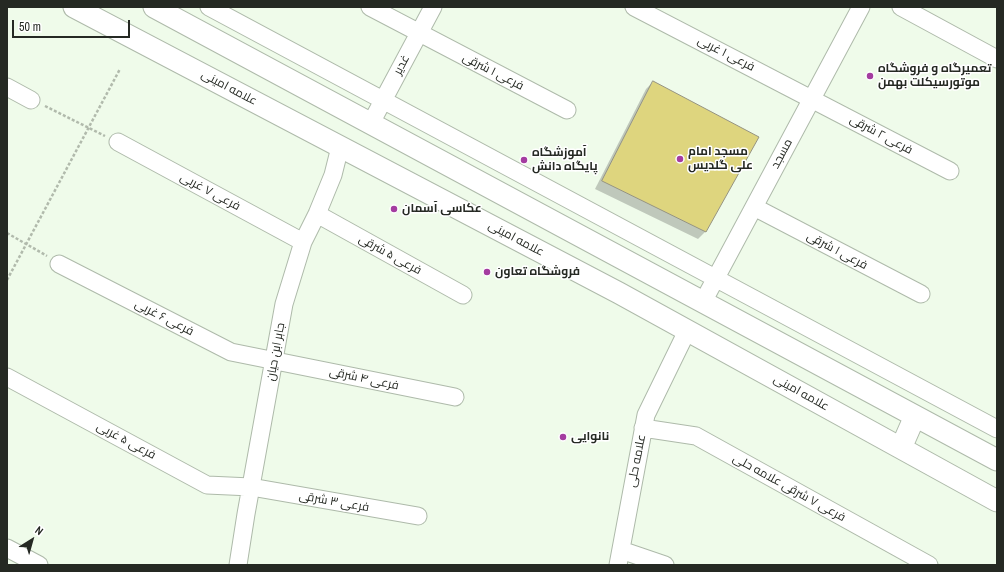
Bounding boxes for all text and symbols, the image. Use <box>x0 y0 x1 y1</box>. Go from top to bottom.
scale bar <box>14 12 132 38</box>
text: 50 m <box>19 19 41 35</box>
street label: فرعی ۱ غربی <box>695 33 757 75</box>
street label: فرعی ۱ شرقی <box>460 50 526 94</box>
street label: غدیر <box>391 53 413 77</box>
place label: تعمیرگاه و فروشگاه موتورسیکلت بهمن <box>878 62 991 90</box>
street label: علامه امینی <box>199 67 259 109</box>
marker: تعمیرگاه و فروشگاه موتورسیکلت بهمن <box>865 71 875 81</box>
street label: فرعی ۲ شرقی <box>847 112 915 158</box>
street label: مسجد <box>768 137 796 171</box>
place label: مسجد امام علی گلدیس <box>688 145 753 173</box>
place label: آموزشگاه پایگاه دانش <box>532 146 598 174</box>
marker: مسجد امام علی گلدیس <box>675 154 685 164</box>
marker: آموزشگاه پایگاه دانش <box>519 155 529 165</box>
street label: فرعی ۷ غربی <box>177 170 243 214</box>
place label: عکاسی آسمان <box>402 202 482 216</box>
marker: عکاسی آسمان <box>389 204 399 214</box>
street label: علامه امینی <box>486 218 546 260</box>
street label: فرعی ۱ شرقی <box>804 229 870 273</box>
street label: فرعی ۵ شرقی <box>356 232 424 278</box>
place label: فروشگاه تعاون <box>495 265 580 279</box>
marker: فروشگاه تعاون <box>482 267 492 277</box>
street label: فرعی ۶ غربی <box>132 297 196 339</box>
street label: جابر ابن حیان <box>264 322 288 382</box>
street label: فرعی ۴ شرقی <box>328 365 400 393</box>
street label: علامه امینی <box>771 372 831 414</box>
street label: فرعی ۵ غربی <box>94 419 158 463</box>
place label: نانوایی <box>571 430 609 444</box>
marker: نانوایی <box>558 432 568 442</box>
street label: علامه حلی <box>625 433 649 489</box>
street label: فرعی ۷ شرقی علامه حلی <box>730 451 848 525</box>
street label: فرعی ۳ شرقی <box>298 489 370 515</box>
north arrow <box>12 520 52 560</box>
text: N <box>32 523 46 538</box>

